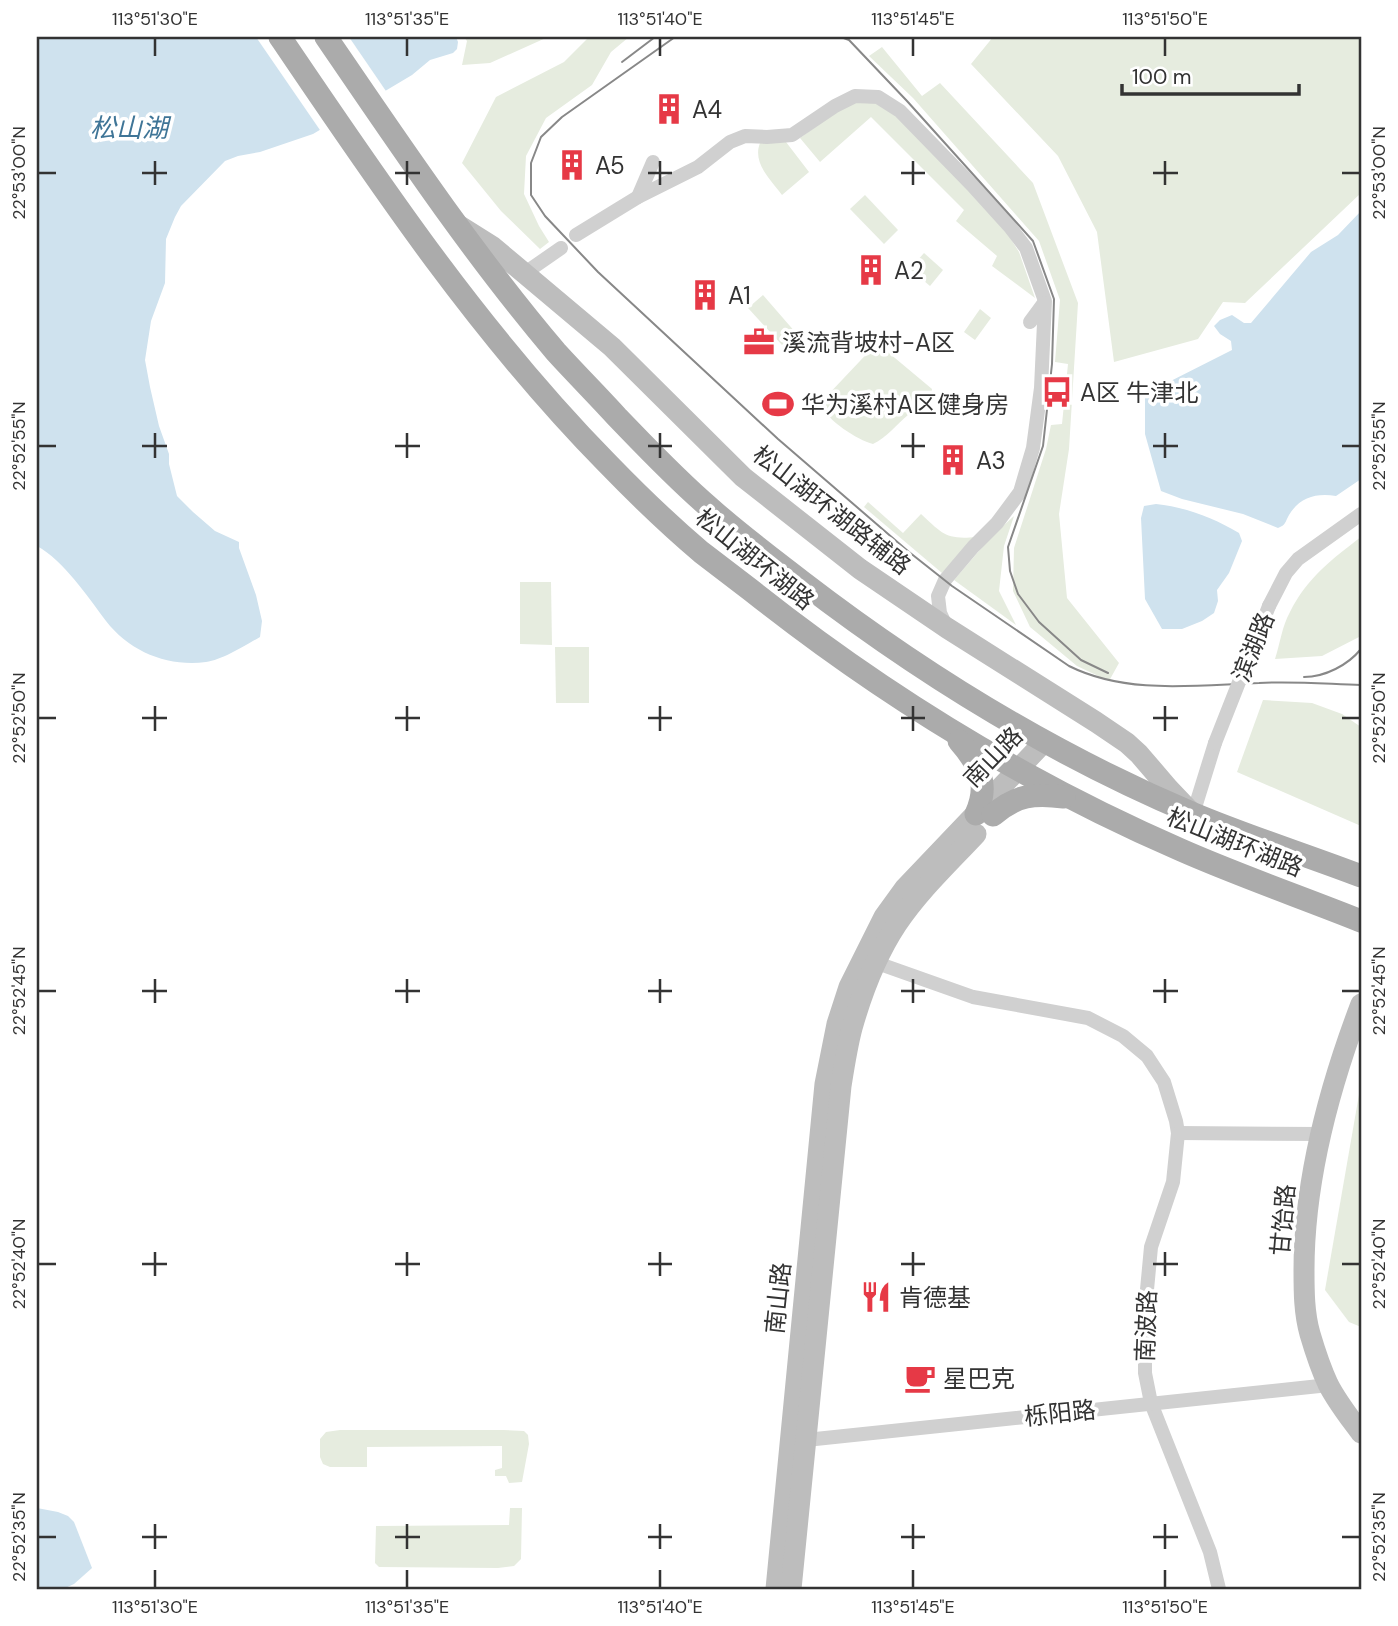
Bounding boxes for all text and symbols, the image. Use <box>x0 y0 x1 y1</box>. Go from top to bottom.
text: 113°51'30"E <box>112 7 198 31</box>
text: 113°51'35"E <box>365 7 449 31</box>
text: 113°51'40"E <box>617 7 703 31</box>
text: 113°51'45"E <box>871 7 955 31</box>
text: 113°51'50"E <box>1122 7 1208 31</box>
scale bar <box>1122 52 1298 96</box>
text: 100 m <box>1132 63 1192 91</box>
building icon: A4 <box>652 92 686 126</box>
place label: A4 <box>692 94 722 125</box>
water label: 松山湖 <box>90 111 172 145</box>
text: 22°53'00"N <box>7 126 31 220</box>
text: 22°53'00"N <box>1367 126 1391 220</box>
building icon: A5 <box>555 148 589 182</box>
place label: A5 <box>595 150 625 181</box>
building icon: A2 <box>854 253 888 287</box>
place label: A2 <box>894 255 924 286</box>
building icon: A1 <box>688 278 722 312</box>
place label: A1 <box>728 280 751 311</box>
office icon: 溪流背坡村-A区 <box>742 325 776 359</box>
place label: 溪流背坡村-A区 <box>782 327 955 358</box>
bus stop icon: A区 牛津北 <box>1040 375 1074 409</box>
place label: A区 牛津北 <box>1080 377 1198 408</box>
sports icon: 华为溪村A区健身房 <box>761 387 795 421</box>
place label: 华为溪村A区健身房 <box>801 389 1009 420</box>
text: 22°52'55"N <box>7 401 31 491</box>
text: 22°52'55"N <box>1367 401 1391 491</box>
street label: 松山湖环湖路辅路 <box>747 440 917 580</box>
building icon: A3 <box>936 443 970 477</box>
place label: A3 <box>976 445 1006 476</box>
street label: 松山湖环湖路 <box>690 502 820 616</box>
street label: 滨湖路 <box>1225 608 1281 686</box>
text: 22°52'50"N <box>7 672 31 764</box>
text: 22°52'50"N <box>1367 672 1391 764</box>
street label: 南山路 <box>957 720 1029 794</box>
street label: 松山湖环湖路 <box>1162 801 1308 883</box>
text: 22°52'45"N <box>7 946 31 1036</box>
text: 22°52'45"N <box>1367 946 1391 1036</box>
street label: 甘饴路 <box>1264 1183 1302 1257</box>
text: 22°52'40"N <box>7 1219 31 1309</box>
text: 22°52'40"N <box>1367 1219 1391 1309</box>
street label: 南山路 <box>759 1261 797 1335</box>
restaurant icon: 肯德基 <box>859 1280 893 1314</box>
place label: 肯德基 <box>899 1282 971 1313</box>
street label: 南波路 <box>1129 1289 1163 1363</box>
cafe icon: 星巴克 <box>903 1361 937 1395</box>
place label: 星巴克 <box>943 1363 1015 1394</box>
street label: 栎阳路 <box>1023 1394 1097 1432</box>
text: 22°52'35"N <box>7 1492 31 1582</box>
text: 22°52'35"N <box>1367 1492 1391 1582</box>
text: 113°51'30"E <box>112 1595 198 1619</box>
text: 113°51'35"E <box>365 1595 449 1619</box>
text: 113°51'40"E <box>617 1595 703 1619</box>
text: 113°51'45"E <box>871 1595 955 1619</box>
text: 113°51'50"E <box>1122 1595 1208 1619</box>

